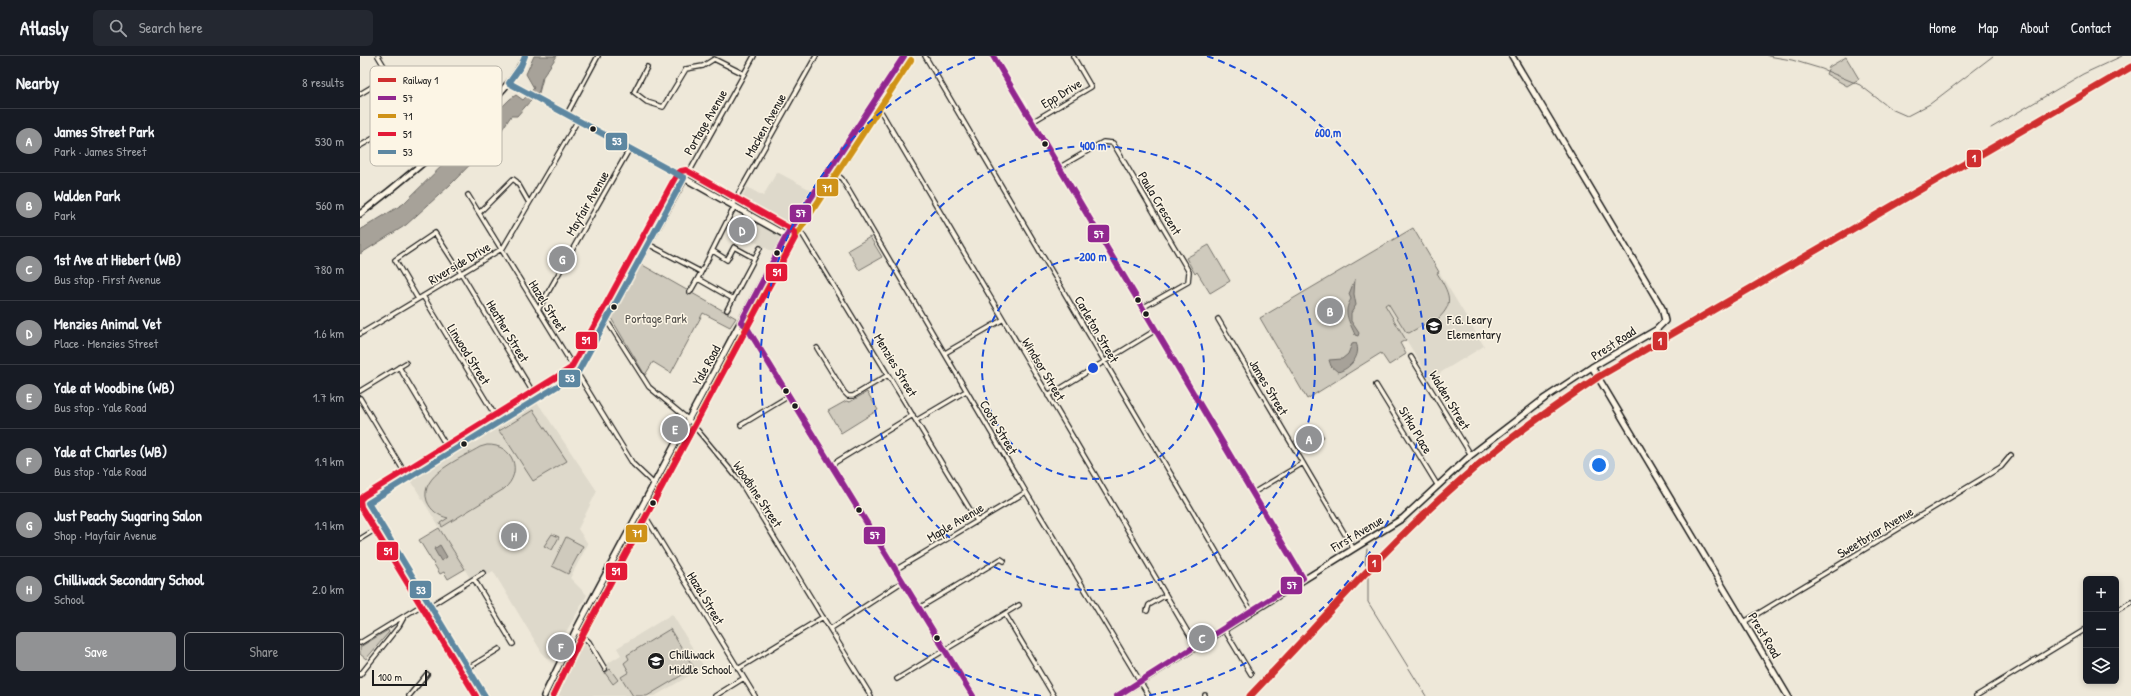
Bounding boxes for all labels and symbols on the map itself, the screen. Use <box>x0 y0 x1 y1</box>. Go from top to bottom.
legend <box>370 66 502 166</box>
text: Railway 1 <box>403 73 438 87</box>
street label: Epp Drive <box>1037 74 1085 112</box>
street label: Portage Avenue <box>679 86 731 158</box>
street label: Macken Avenue <box>740 90 790 160</box>
text: 57 <box>403 91 413 105</box>
text: 71 <box>403 109 412 123</box>
unlabelled marker <box>588 124 598 134</box>
text: 600 m <box>1315 124 1341 141</box>
text: 51 <box>403 127 412 141</box>
line badge: 53 <box>605 132 628 151</box>
text: 53 <box>612 134 622 148</box>
text: 400 m <box>1080 137 1106 154</box>
unlabelled marker <box>1040 139 1050 149</box>
text: 53 <box>403 145 413 159</box>
line badge: 1 <box>1966 149 1982 168</box>
text: 1 <box>1972 151 1976 165</box>
street label: Mayfair Avenue <box>561 167 613 239</box>
street label: Paula Crescent <box>1134 168 1186 239</box>
line badge: 71 <box>816 178 839 197</box>
text: 71 <box>821 181 832 195</box>
line badge: 57 <box>789 204 812 223</box>
text: 57 <box>796 206 807 220</box>
pin: D <box>729 215 755 245</box>
line badge: 57 <box>1087 224 1110 243</box>
text: 57 <box>1094 227 1105 241</box>
street label: Riverside Drive <box>424 237 494 289</box>
pin: G <box>549 244 575 274</box>
unlabelled marker <box>772 248 782 258</box>
text: 200 m <box>1079 248 1107 265</box>
line badge: 51 <box>765 263 788 282</box>
text: 51 <box>773 265 781 279</box>
street label: Hazel Street <box>525 276 571 336</box>
street label: Carleton Street <box>1071 292 1124 366</box>
unlabelled marker <box>1133 295 1143 305</box>
street label: Heather Street <box>482 296 534 366</box>
pin: B <box>1317 296 1343 326</box>
unlabelled marker <box>609 302 619 312</box>
park label: Portage Park <box>625 309 687 327</box>
unlabelled marker <box>1141 309 1151 319</box>
place label: F.G. Leary Elementary <box>1446 310 1502 343</box>
school or university icon: F.G. Leary Elementary <box>1424 316 1444 336</box>
street label: Linwood Street <box>443 320 495 388</box>
street label: Prest Road <box>1587 322 1639 364</box>
street label: Menzies Street <box>870 330 922 400</box>
line badge: 51 <box>575 331 598 350</box>
line badge: 1 <box>1652 331 1668 351</box>
text: 51 <box>582 333 590 347</box>
street label: Windsor Street <box>1018 334 1070 404</box>
text: 1 <box>1658 334 1662 348</box>
street label: Yale Road <box>688 341 724 389</box>
street label: James Street <box>1245 356 1293 419</box>
centre of rings <box>1086 361 1100 375</box>
street label: Walden Street <box>1425 367 1475 433</box>
line badge: 53 <box>558 369 581 388</box>
text: 53 <box>565 371 575 385</box>
unlabelled marker <box>781 386 791 396</box>
street label: Coote Street <box>976 396 1023 458</box>
unlabelled marker <box>790 401 800 411</box>
street label: Sitka Place <box>1395 403 1437 457</box>
pin: E <box>662 414 688 444</box>
pin: A <box>1296 424 1322 454</box>
unlabelled marker <box>459 439 469 449</box>
your location <box>1589 455 1609 475</box>
street label: Woodbine Street <box>729 457 787 531</box>
unlabelled marker <box>648 498 658 508</box>
street label: Maple Avenue <box>923 498 987 546</box>
street label: Sweetbriar Avenue <box>1833 502 1917 562</box>
unlabelled marker <box>854 505 864 515</box>
street label: First Avenue <box>1327 510 1387 556</box>
pin: H <box>501 521 527 551</box>
line badge: 71 <box>625 524 648 543</box>
text: 71 <box>631 526 642 540</box>
line badge: 57 <box>863 526 886 545</box>
text: 57 <box>870 528 881 542</box>
line badge: 51 <box>376 541 399 561</box>
text: 51 <box>384 544 392 558</box>
line badge: 1 <box>1367 554 1382 573</box>
text: 1 <box>1372 556 1376 570</box>
line badge: 51 <box>605 562 628 581</box>
text: 51 <box>612 564 620 578</box>
street label: Hazel Street <box>683 568 729 628</box>
line badge: 57 <box>1280 576 1303 595</box>
text: 57 <box>1287 578 1298 592</box>
line badge: 53 <box>409 580 432 599</box>
text: 53 <box>416 583 426 597</box>
street label: Prest Road <box>1744 609 1786 661</box>
pin: C <box>1189 623 1215 653</box>
pin: F <box>548 632 574 662</box>
unlabelled marker <box>932 633 942 643</box>
place label: Chilliwack Middle School <box>669 645 732 678</box>
school or university icon: Chilliwack Middle School <box>646 651 666 671</box>
scale bar <box>372 668 427 687</box>

